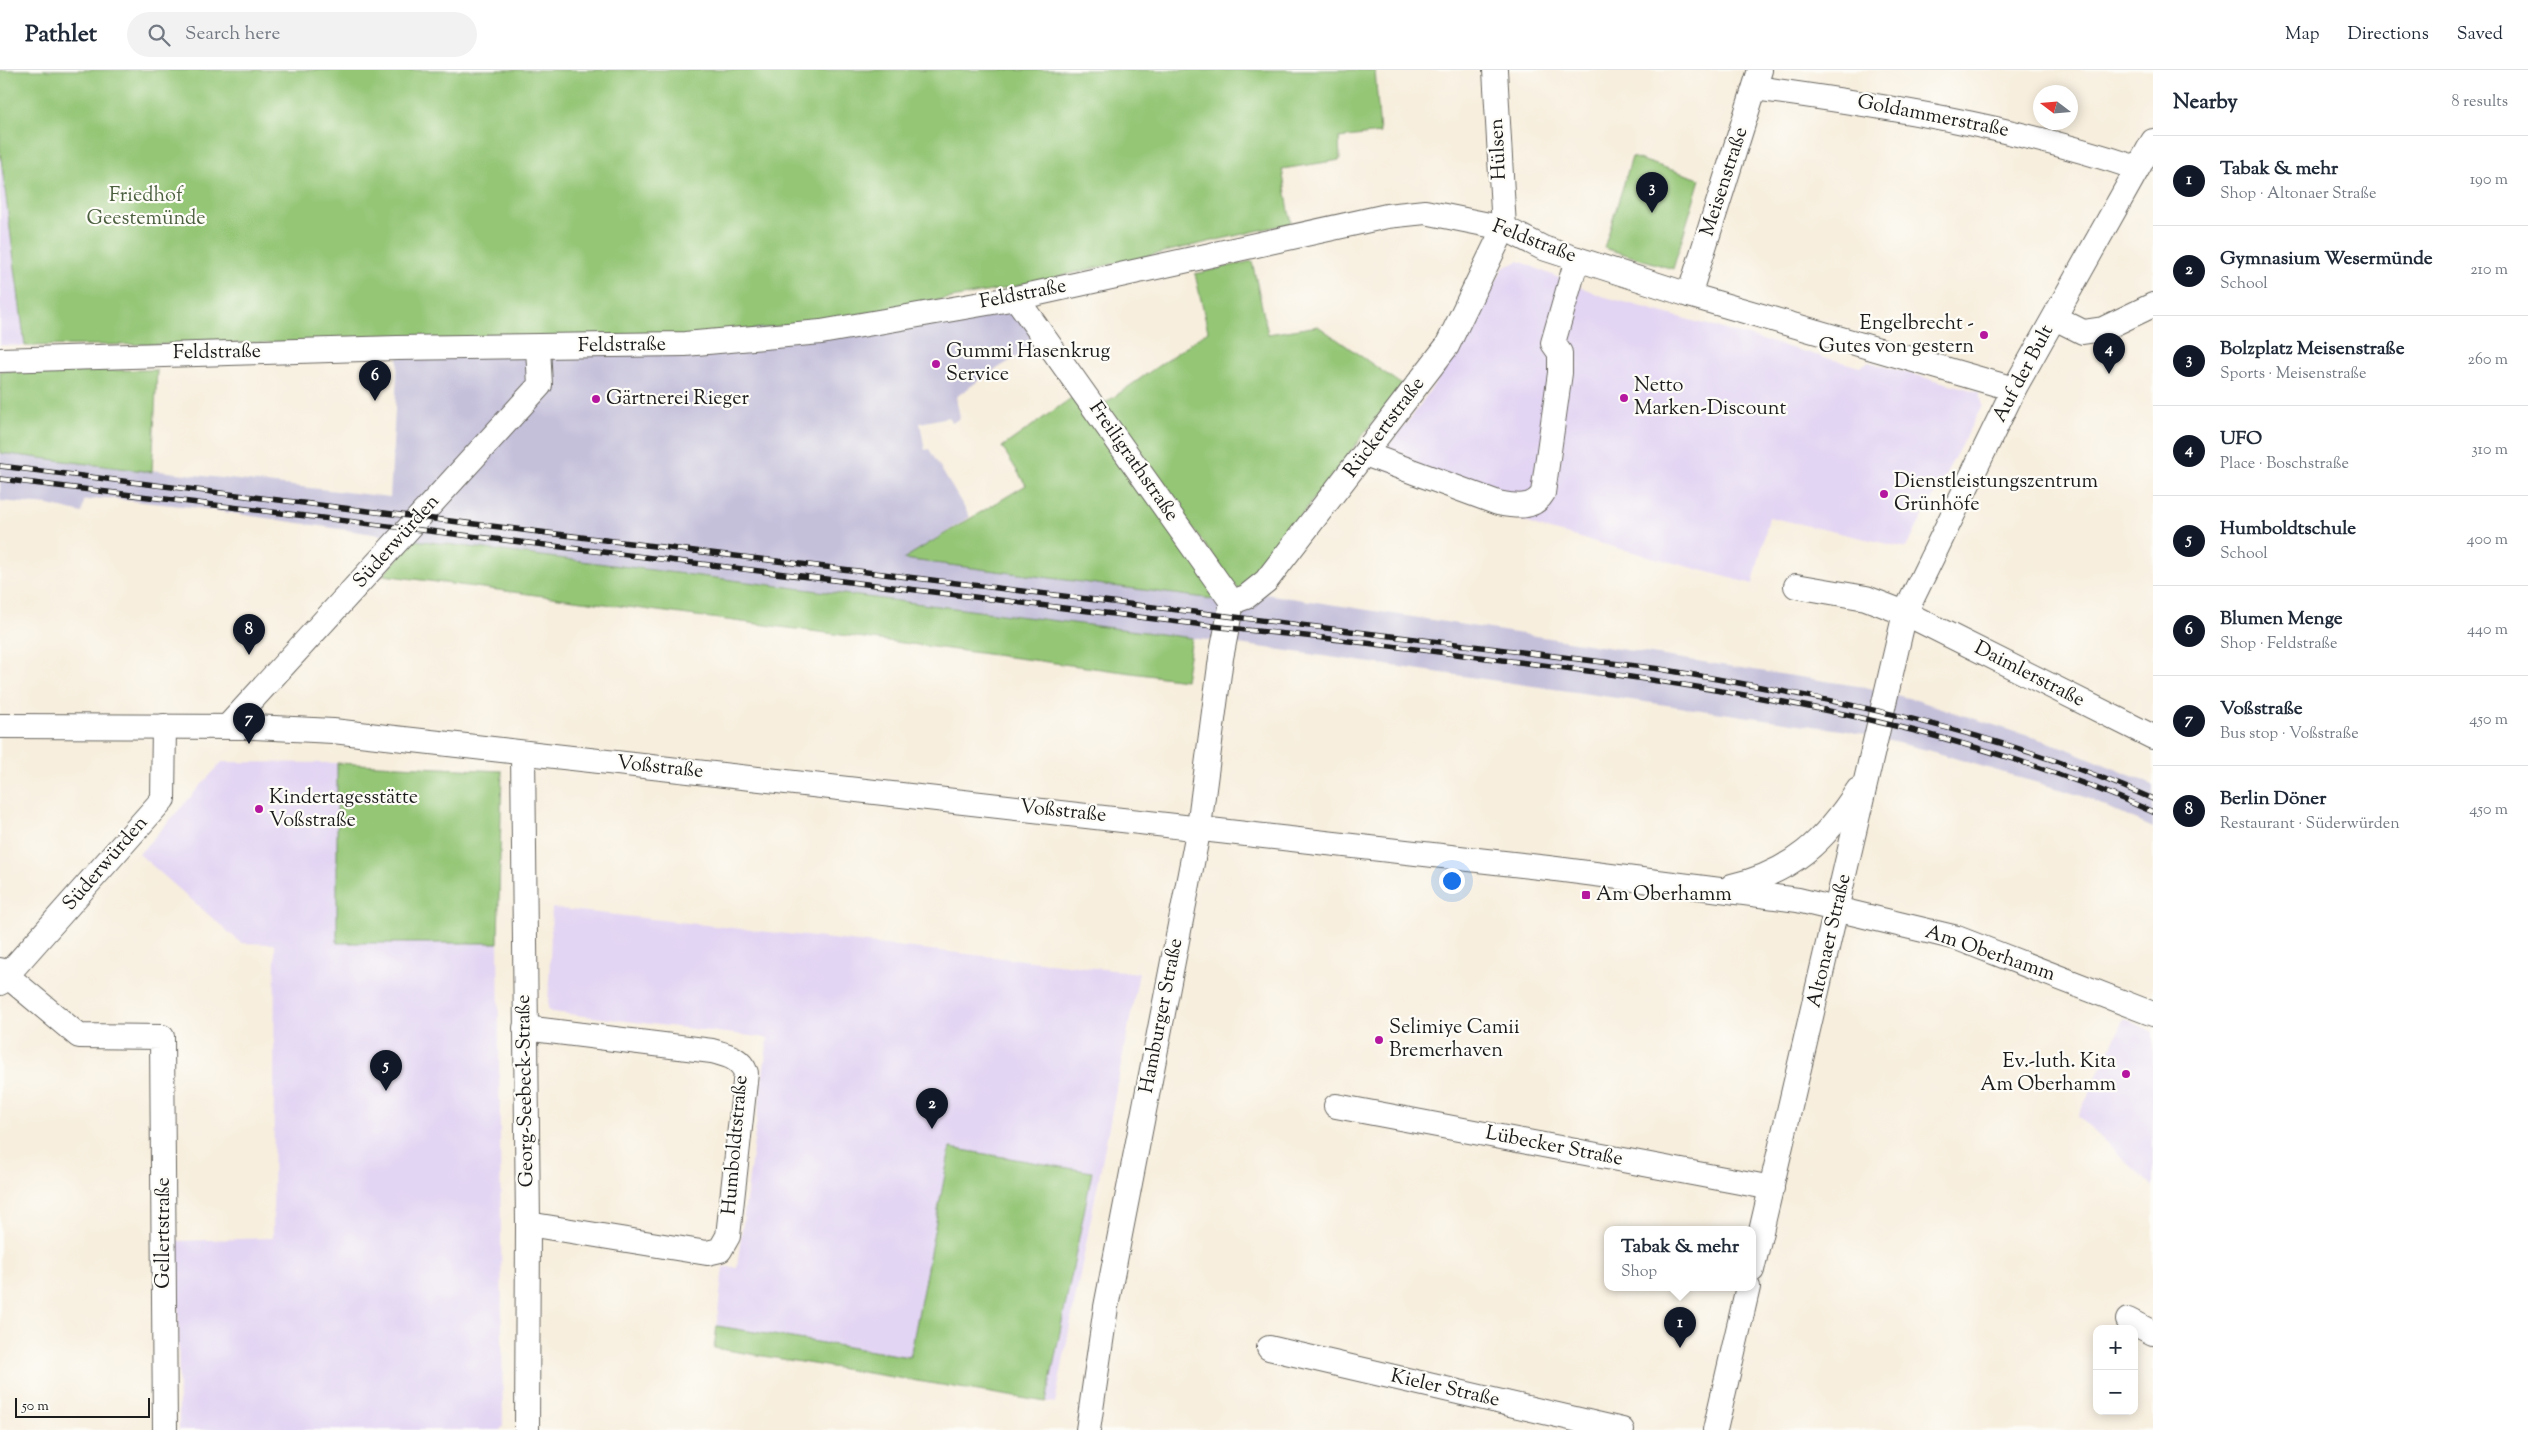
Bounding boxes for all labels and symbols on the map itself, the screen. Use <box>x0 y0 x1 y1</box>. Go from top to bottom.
north arrow <box>2033 85 2078 130</box>
street label: Goldammerstraße <box>1855 88 2011 146</box>
street label: Hülsen <box>1483 117 1515 181</box>
street label: Meisenstraße <box>1694 124 1756 240</box>
pin: 3 <box>1636 172 1668 213</box>
park label: Friedhof Geestemünde <box>87 182 205 234</box>
street label: Feldstraße <box>1488 213 1580 271</box>
street label: Feldstraße <box>977 272 1069 318</box>
place label: Engelbrecht - Gutes von gestern <box>1819 310 1974 362</box>
street label: Auf der Bult <box>1986 320 2062 428</box>
marker: Engelbrecht - Gutes von gestern <box>1978 329 1990 341</box>
street label: Feldstraße <box>578 331 666 361</box>
pin: 4 <box>2093 333 2125 374</box>
street label: Feldstraße <box>173 338 261 368</box>
place label: Gummi Hasenkrug Service <box>946 338 1110 390</box>
marker: Gummi Hasenkrug Service <box>930 358 942 370</box>
pin: 6 <box>359 360 391 401</box>
street label: Rückertstraße <box>1337 371 1433 485</box>
place label: Netto Marken-Discount <box>1634 372 1786 424</box>
place label: Gärtnerei Rieger <box>606 385 750 414</box>
marker: Netto Marken-Discount <box>1618 392 1630 404</box>
marker: Gärtnerei Rieger <box>590 393 602 405</box>
street label: Freiligrathstraße <box>1081 396 1185 528</box>
place label: Dienstleistungszentrum Grünhöfe <box>1894 468 2098 520</box>
street label: Süderwürden <box>347 488 447 595</box>
marker: Dienstleistungszentrum Grünhöfe <box>1878 488 1890 500</box>
pin: 8 <box>233 614 265 655</box>
street label: Daimlerstraße <box>1969 635 2089 715</box>
pin: 7 <box>233 703 265 744</box>
street label: Voßstraße <box>615 749 705 787</box>
place label: Kindertagesstätte Voßstraße <box>269 784 418 836</box>
street label: Voßstraße <box>1018 793 1108 831</box>
marker: Kindertagesstätte Voßstraße <box>253 803 265 815</box>
street label: Süderwürden <box>56 810 156 918</box>
your location <box>1439 868 1465 894</box>
street label: Altonaer Straße <box>1801 871 1859 1011</box>
place label: Am Oberhamm <box>1596 881 1732 910</box>
marker: Am Oberhamm <box>1580 889 1592 901</box>
street label: Am Oberhamm <box>1921 918 2059 990</box>
street label: Hamburger Straße <box>1133 936 1191 1096</box>
street label: Georg-Seebeck-Straße <box>510 994 542 1188</box>
place label: Selimiye Camii Bremerhaven <box>1389 1014 1520 1066</box>
marker: Selimiye Camii Bremerhaven <box>1373 1034 1385 1046</box>
place label: Ev.-luth. Kita Am Oberhamm <box>1980 1048 2116 1100</box>
pin: 5 <box>370 1050 402 1091</box>
marker: Ev.-luth. Kita Am Oberhamm <box>2120 1068 2132 1080</box>
street label: Humboldtstraße <box>715 1074 757 1216</box>
pin: 2 <box>916 1088 948 1129</box>
street label: Lübecker Straße <box>1483 1119 1625 1175</box>
street label: Gellertstraße <box>150 1177 179 1289</box>
pin: 1 <box>1664 1307 1696 1348</box>
street label: Kieler Straße <box>1388 1362 1502 1416</box>
scale bar <box>15 1395 150 1418</box>

